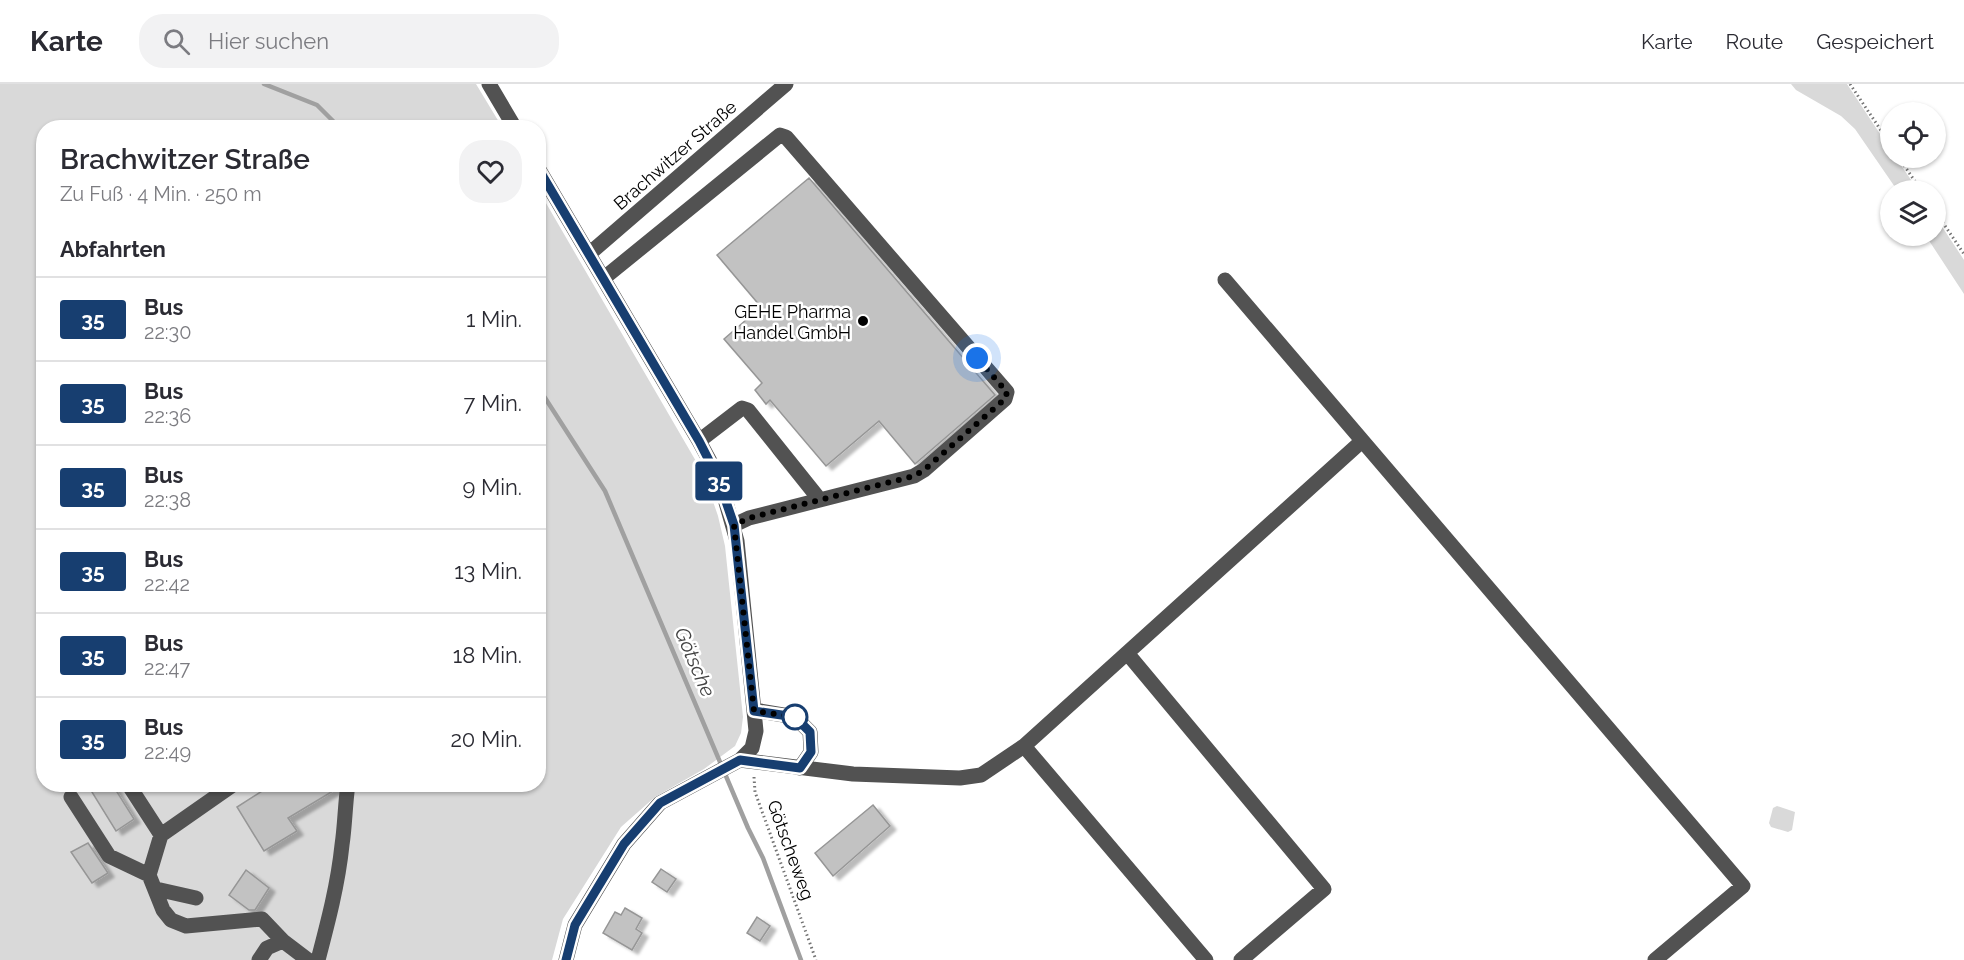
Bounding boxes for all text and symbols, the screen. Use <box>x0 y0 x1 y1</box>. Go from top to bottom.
search box <box>139 14 559 68</box>
text: Karte <box>30 25 103 58</box>
icon: search <box>160 25 193 58</box>
text: Hier suchen <box>208 28 329 54</box>
text: Karte <box>1641 29 1693 54</box>
text: Route <box>1726 29 1783 54</box>
text: Gespeichert <box>1816 29 1934 54</box>
street label: Brachwitzer Straße <box>609 96 741 214</box>
map controls <box>1880 102 1946 246</box>
button: locate <box>1880 102 1946 168</box>
button: heart <box>459 140 522 203</box>
text: Brachwitzer Straße <box>60 143 310 176</box>
button: layers <box>1880 180 1946 246</box>
text: Zu Fuß · 4 Min. · 250 m <box>60 182 262 206</box>
text: Abfahrten <box>60 236 166 262</box>
text: Bus <box>144 294 183 320</box>
place label: GEHE Pharma Handel GmbH <box>733 301 851 343</box>
text: 1 Min. <box>466 306 522 332</box>
text: 35 <box>81 307 105 332</box>
marker: GEHE Pharma Handel GmbH <box>856 314 870 328</box>
text: 22:30 <box>144 320 192 344</box>
your location <box>962 343 992 373</box>
text: Bus <box>144 378 183 404</box>
text: 7 Min. <box>464 390 522 416</box>
text: 35 <box>81 391 105 416</box>
text: 22:36 <box>144 404 191 428</box>
text: Bus <box>144 462 183 488</box>
line badge: 35 <box>692 462 746 500</box>
text: 35 <box>707 469 731 494</box>
text: 9 Min. <box>462 474 522 500</box>
text: 35 <box>81 475 105 500</box>
text: 22:38 <box>144 488 191 512</box>
text: Bus <box>144 546 183 572</box>
text: 13 Min. <box>454 558 522 584</box>
text: 35 <box>81 559 105 584</box>
text: 22:42 <box>144 572 190 596</box>
water label: Götsche <box>670 624 720 701</box>
text: Bus <box>144 630 183 656</box>
text: 18 Min. <box>453 642 522 668</box>
text: 35 <box>81 643 105 668</box>
text: 22:47 <box>144 656 190 680</box>
unlabelled marker <box>782 704 808 730</box>
text: Bus <box>144 714 183 740</box>
text: 20 Min. <box>450 726 522 752</box>
text: 35 <box>81 727 105 752</box>
text: 22:49 <box>144 740 191 764</box>
street label: Götscheweg <box>763 797 819 903</box>

